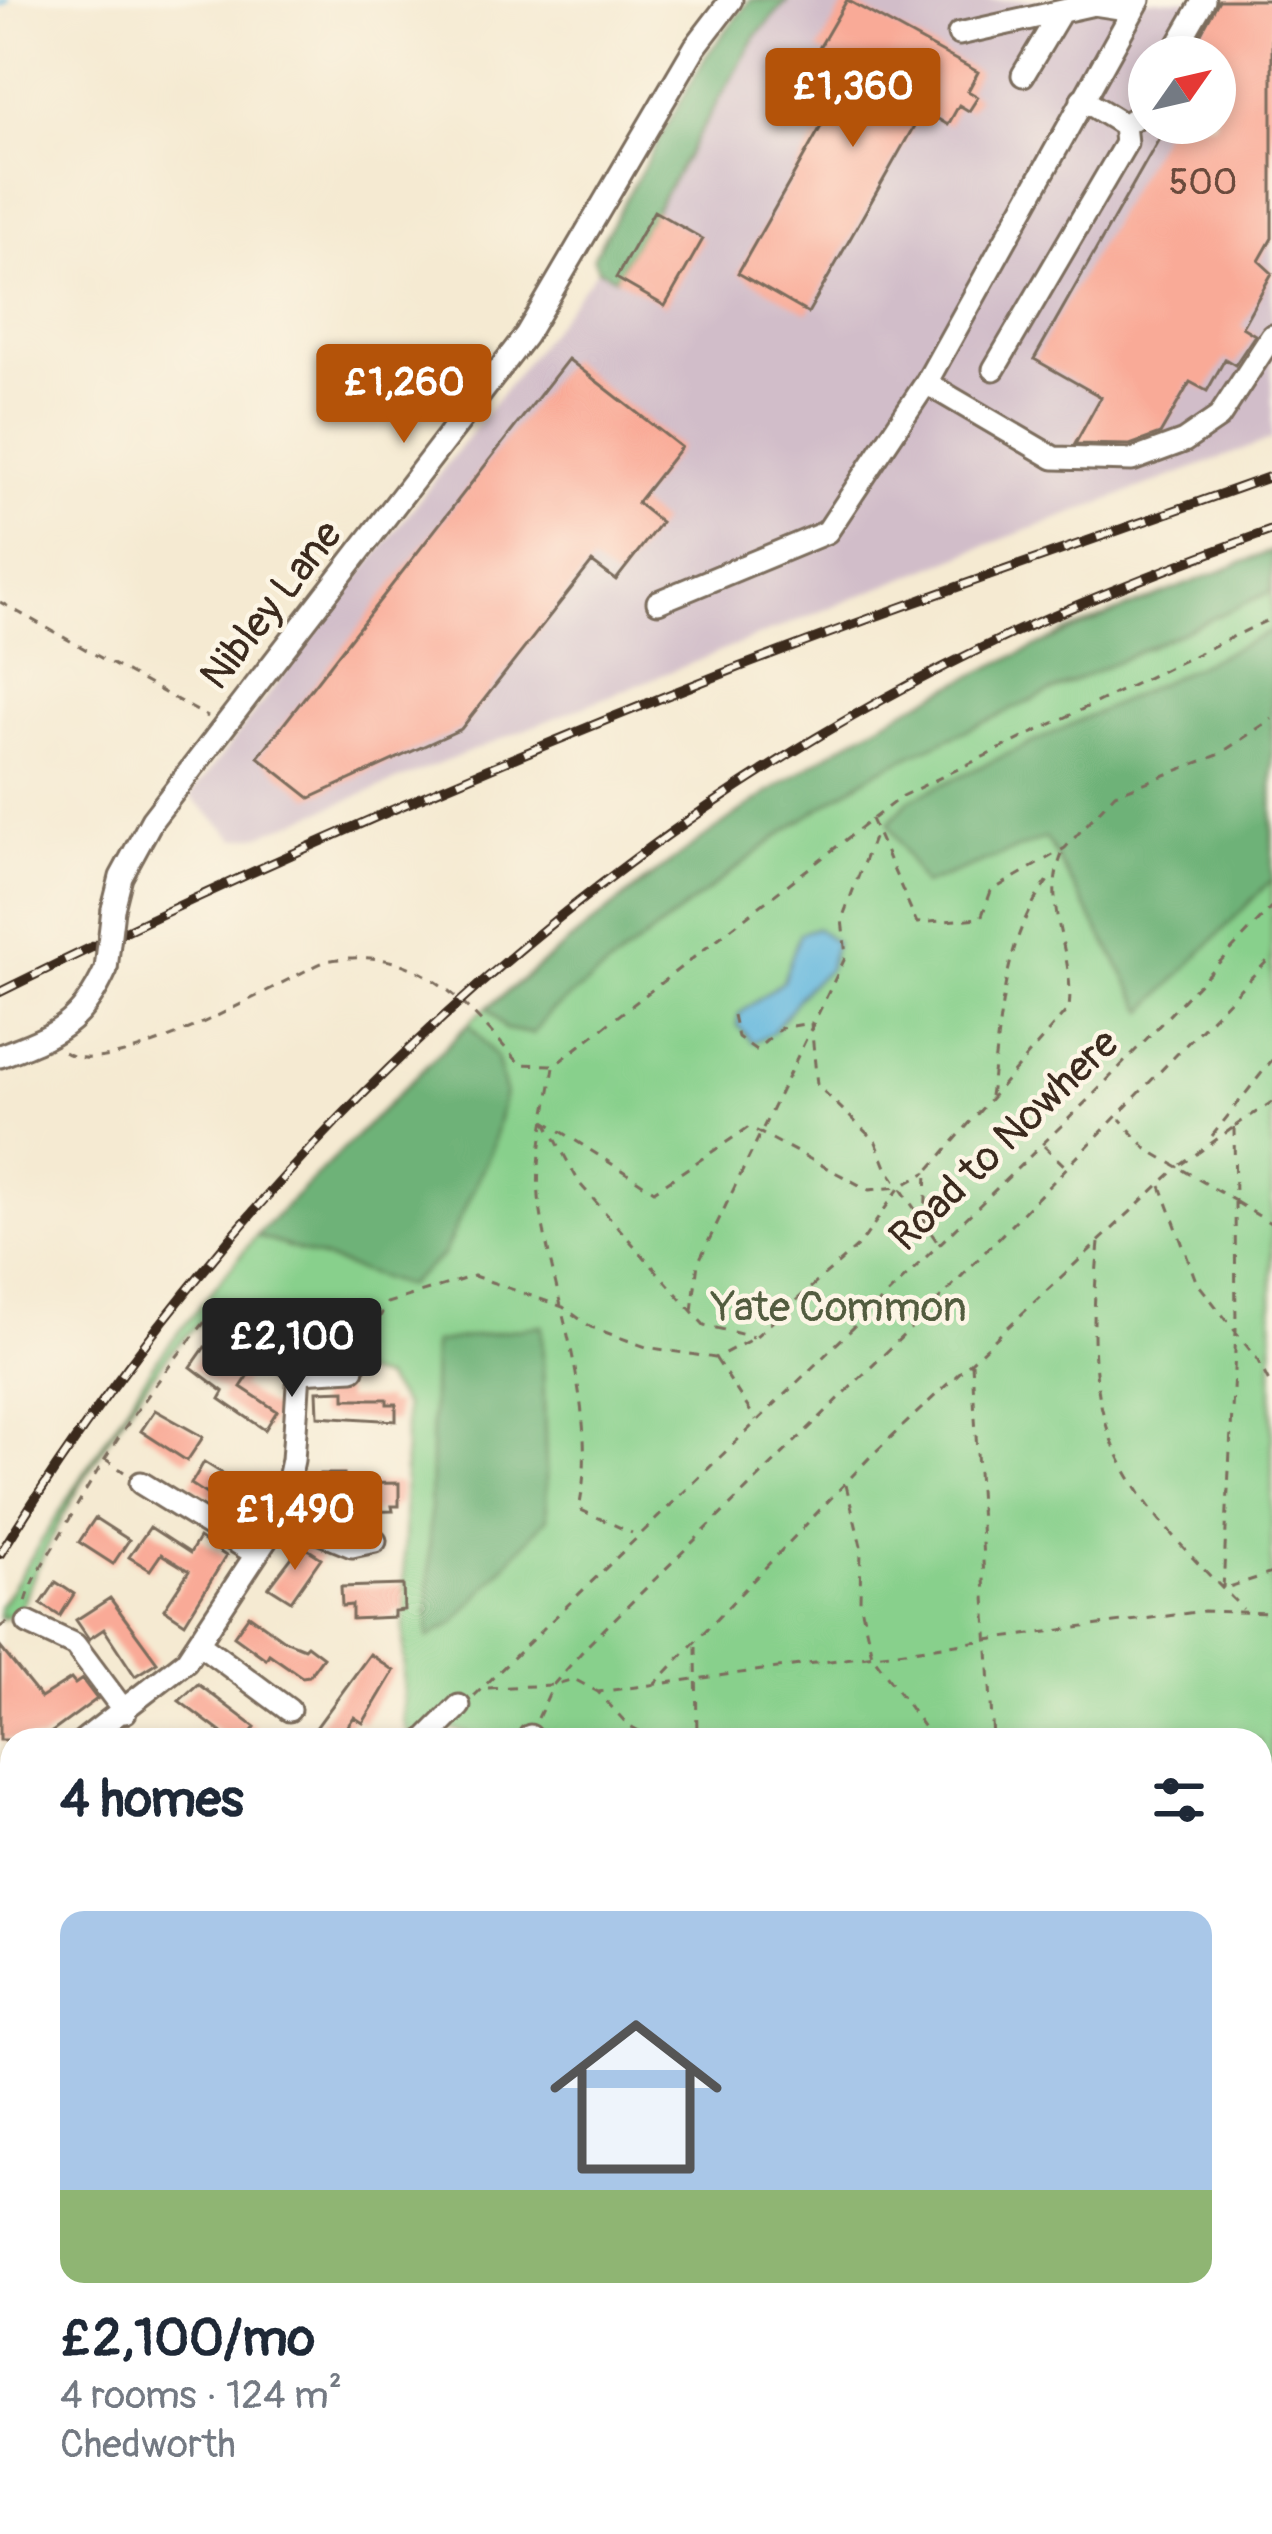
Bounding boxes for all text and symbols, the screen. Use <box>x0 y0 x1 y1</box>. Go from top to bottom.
north arrow <box>1128 36 1236 144</box>
map controls <box>1128 36 1236 144</box>
pin: £1,360 <box>755 48 951 150</box>
text: £1,360 <box>792 62 914 111</box>
house number: 500 <box>1169 160 1237 205</box>
pin: £1,260 <box>306 344 502 446</box>
text: £1,260 <box>343 358 465 407</box>
street label: Nibley Lane <box>189 510 354 700</box>
street label: Road to Nowhere <box>879 1018 1130 1263</box>
park label: Yate Common <box>710 1282 967 1334</box>
pin: £2,100 <box>194 1298 390 1400</box>
text: £2,100 <box>229 1312 355 1361</box>
pin: £1,490 <box>197 1471 393 1573</box>
text: £1,490 <box>235 1485 355 1534</box>
icon: filters <box>1146 1767 1212 1833</box>
text: 4 homes <box>60 1768 244 1832</box>
icon: home <box>528 1989 744 2205</box>
text: £2,100/mo <box>60 2307 315 2371</box>
text: 4 rooms · 124 m² <box>60 2371 342 2420</box>
text: Chedworth <box>60 2420 236 2469</box>

